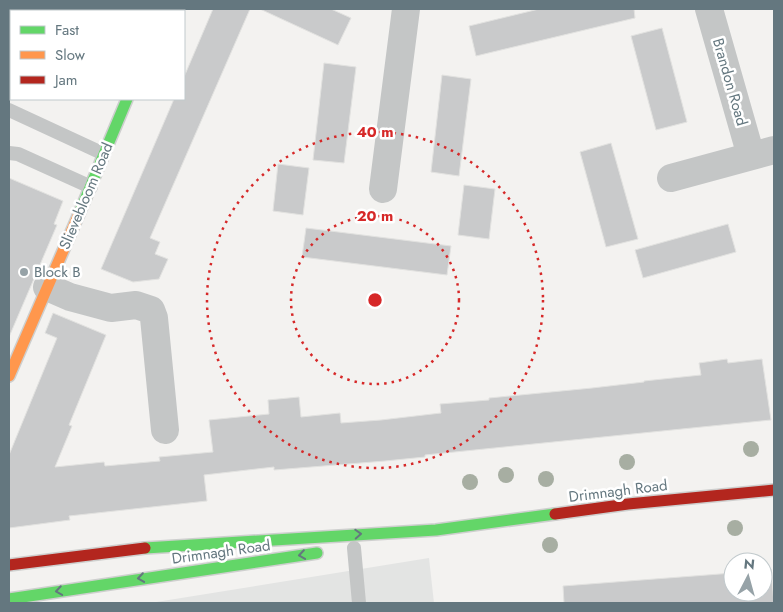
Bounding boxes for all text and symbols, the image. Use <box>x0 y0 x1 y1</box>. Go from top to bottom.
legend <box>10 10 185 100</box>
text: Fast <box>55 19 79 41</box>
street label: Brandon Road <box>707 36 753 128</box>
text: Slow <box>55 44 86 66</box>
text: Jam <box>53 69 78 91</box>
text: 40 m <box>356 121 394 143</box>
street label: Slievebloom Road <box>54 139 118 253</box>
text: 20 m <box>357 205 393 227</box>
place label: Block B <box>34 261 81 283</box>
marker: Block B <box>18 266 30 278</box>
centre of rings <box>366 291 384 309</box>
street label: Drimnagh Road <box>567 474 669 508</box>
one-way arrow <box>354 529 362 540</box>
street label: Drimnagh Road <box>170 534 272 570</box>
one-way arrow <box>298 550 307 560</box>
north arrow <box>723 552 773 602</box>
text: N <box>743 554 756 575</box>
one-way arrow <box>137 572 145 583</box>
one-way arrow <box>55 585 64 595</box>

